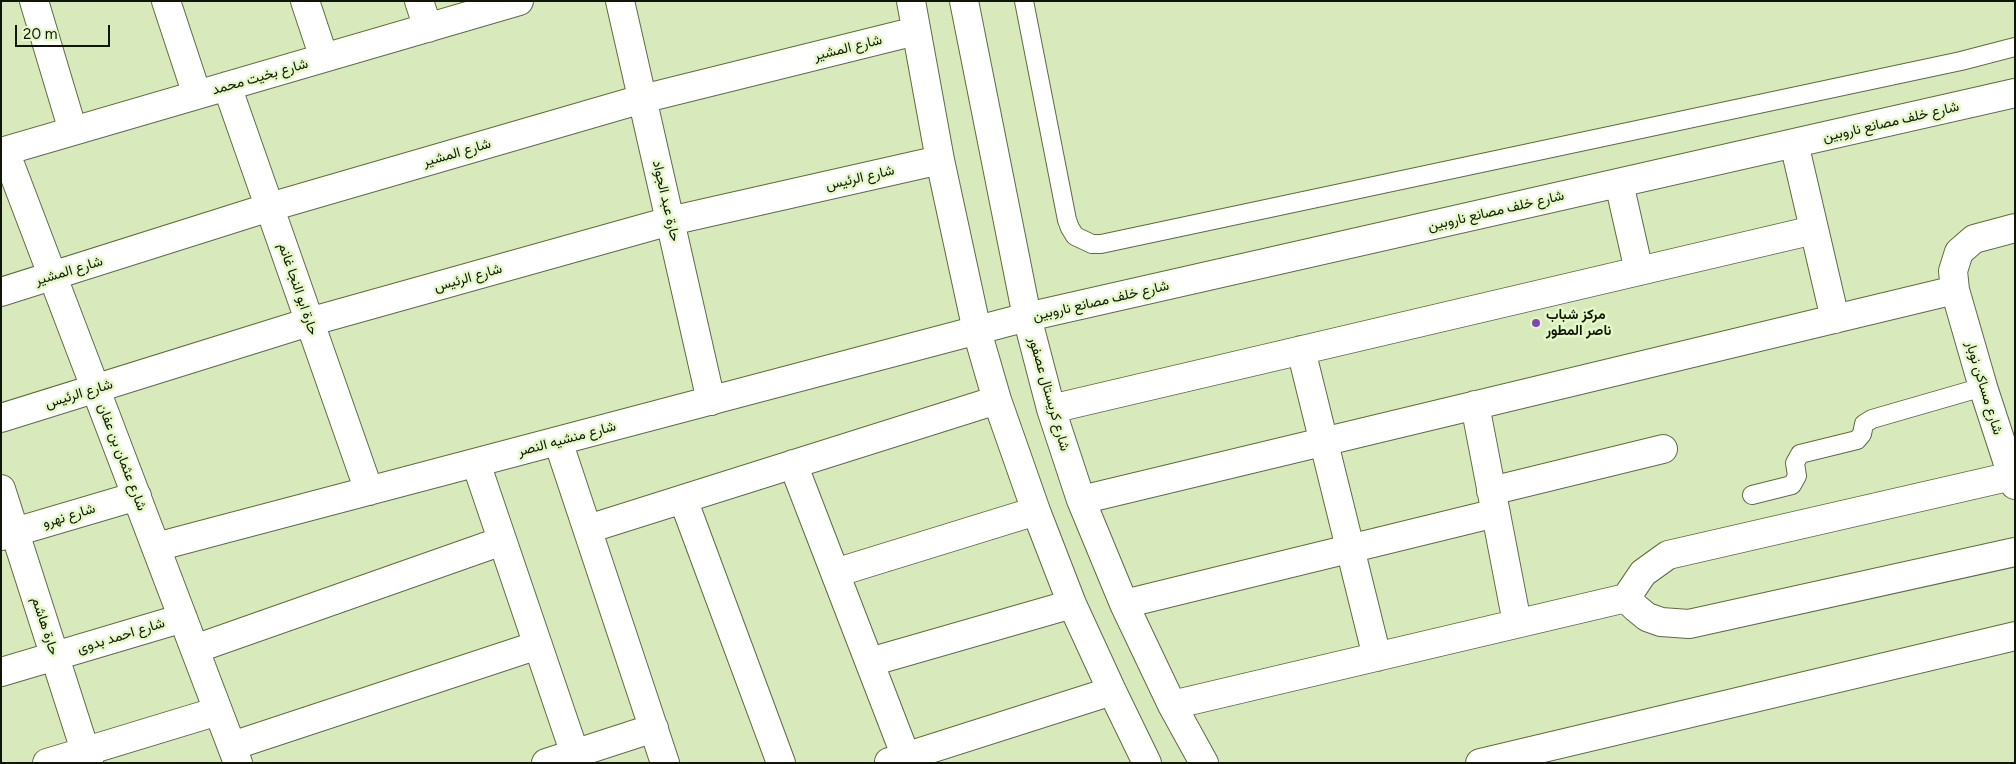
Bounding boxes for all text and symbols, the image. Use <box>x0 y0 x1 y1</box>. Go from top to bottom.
scale bar <box>18 15 112 47</box>
text: 20 m <box>23 25 57 43</box>
street label: شارع المشير <box>812 31 884 65</box>
street label: شارع بخيت محمد <box>210 55 310 99</box>
street label: شارع خلف مصانع ناروبين <box>1821 98 1961 146</box>
street label: شارع المشير <box>421 135 493 171</box>
street label: حارة عبد الجواد <box>649 159 683 243</box>
street label: شارع الرئيس <box>824 162 896 194</box>
street label: شارع خلف مصانع ناروبين <box>1426 187 1566 235</box>
street label: حارة ابو النجا غانم <box>274 241 322 337</box>
street label: شارع المشير <box>33 253 105 289</box>
street label: شارع الرئيس <box>432 260 504 296</box>
street label: شارع خلف مصانع ناروبين <box>1031 277 1171 325</box>
place label: مركز شباب ناصر المطور <box>1546 307 1611 340</box>
marker: مركز شباب ناصر المطور <box>1530 317 1542 329</box>
street label: شارع كريستال عصفور <box>1025 335 1073 453</box>
street label: شارع مساكن نوبار <box>1962 339 2006 437</box>
street label: شارع الرئيس <box>43 376 115 412</box>
street label: شارع عثمان بن عفان <box>94 401 150 513</box>
street label: شارع منشيه النصر <box>516 418 618 460</box>
street label: شارع نهرو <box>41 500 97 532</box>
street label: حارة هاشم <box>28 595 62 657</box>
street label: شارع احمد بدوى <box>75 615 167 657</box>

